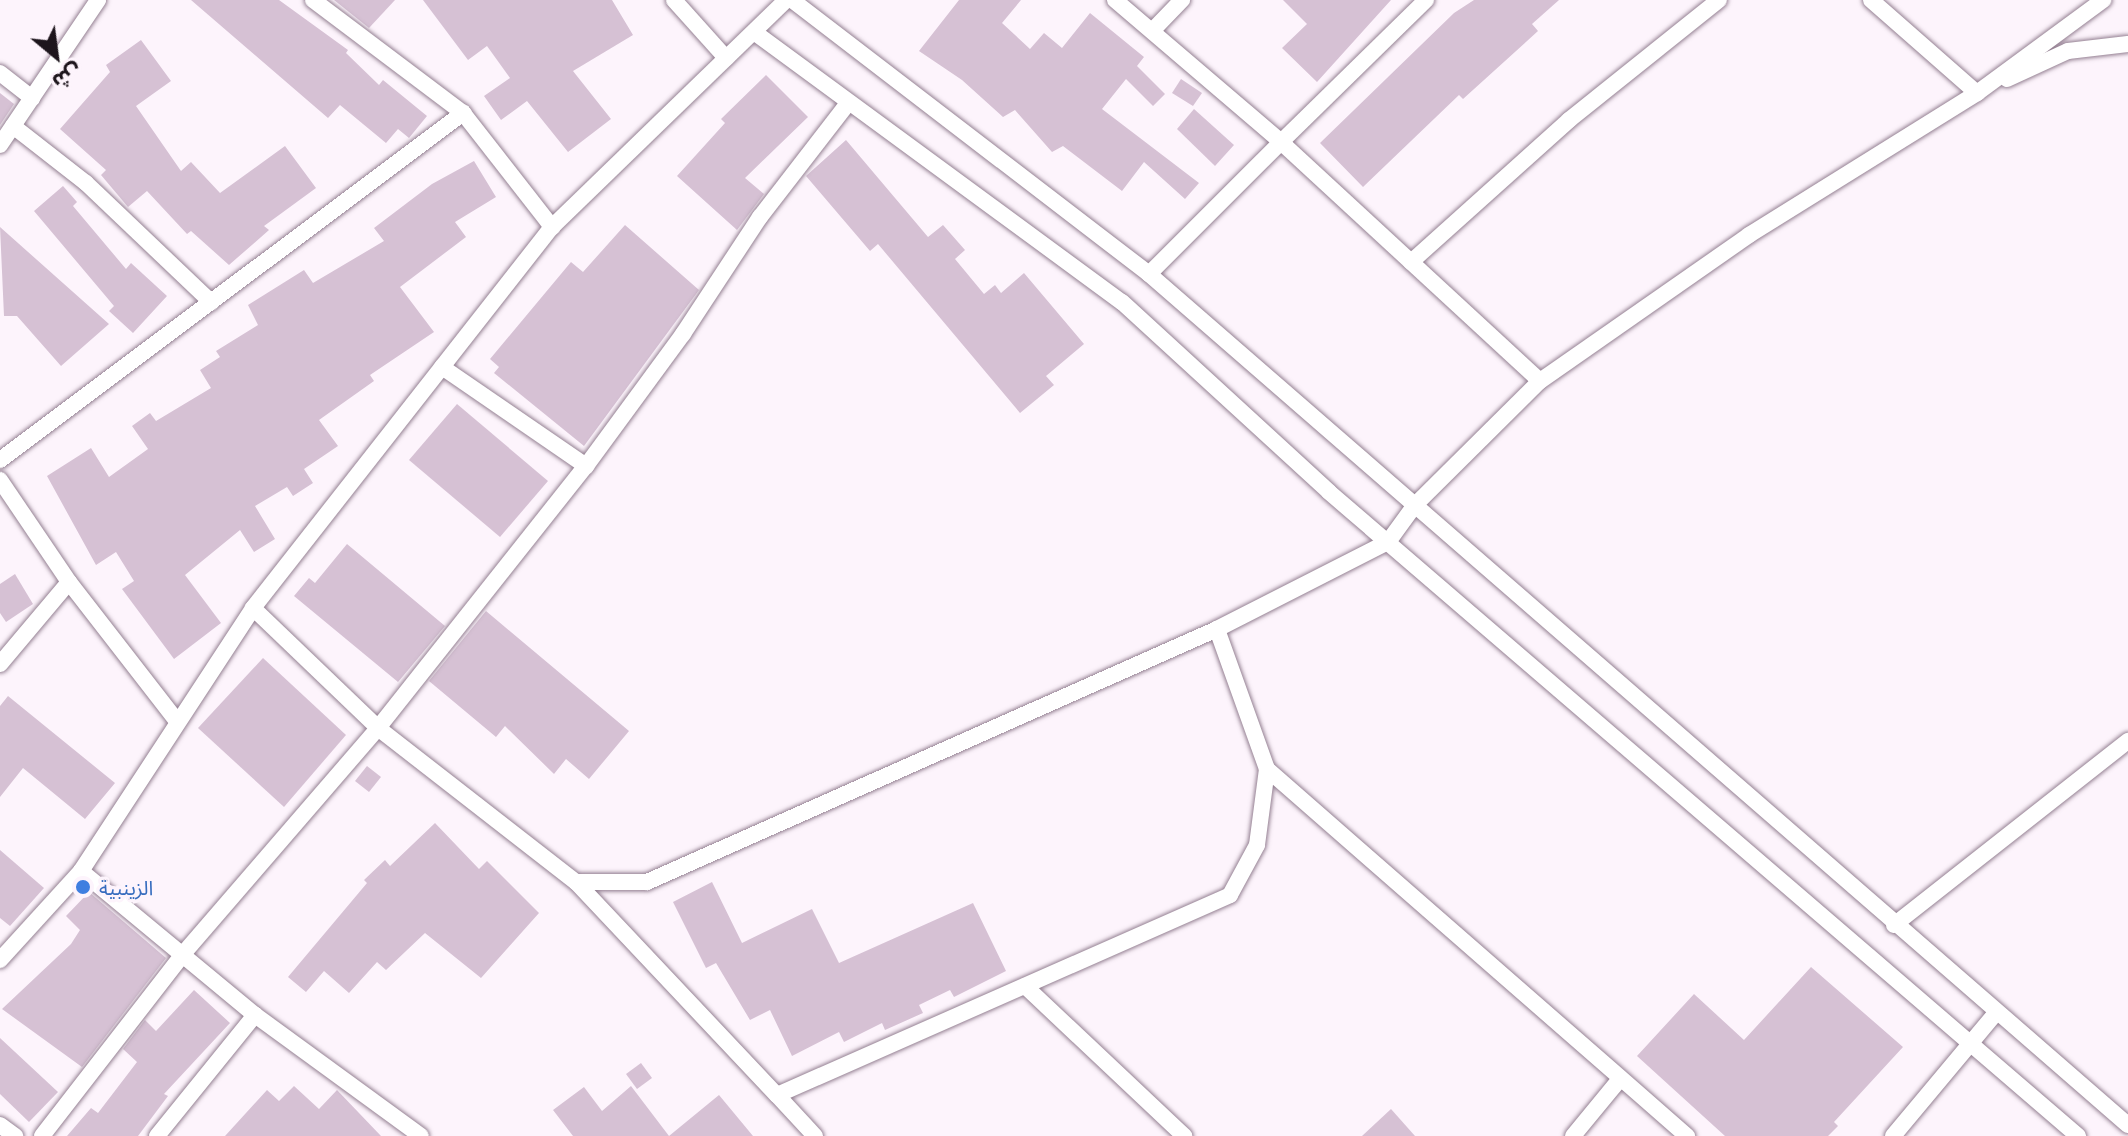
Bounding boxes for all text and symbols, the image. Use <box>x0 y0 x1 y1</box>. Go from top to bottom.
north arrow <box>16 16 96 96</box>
text: ش <box>46 55 89 99</box>
place label: الزينبية <box>99 875 153 899</box>
marker: الزينبية <box>74 878 92 896</box>

